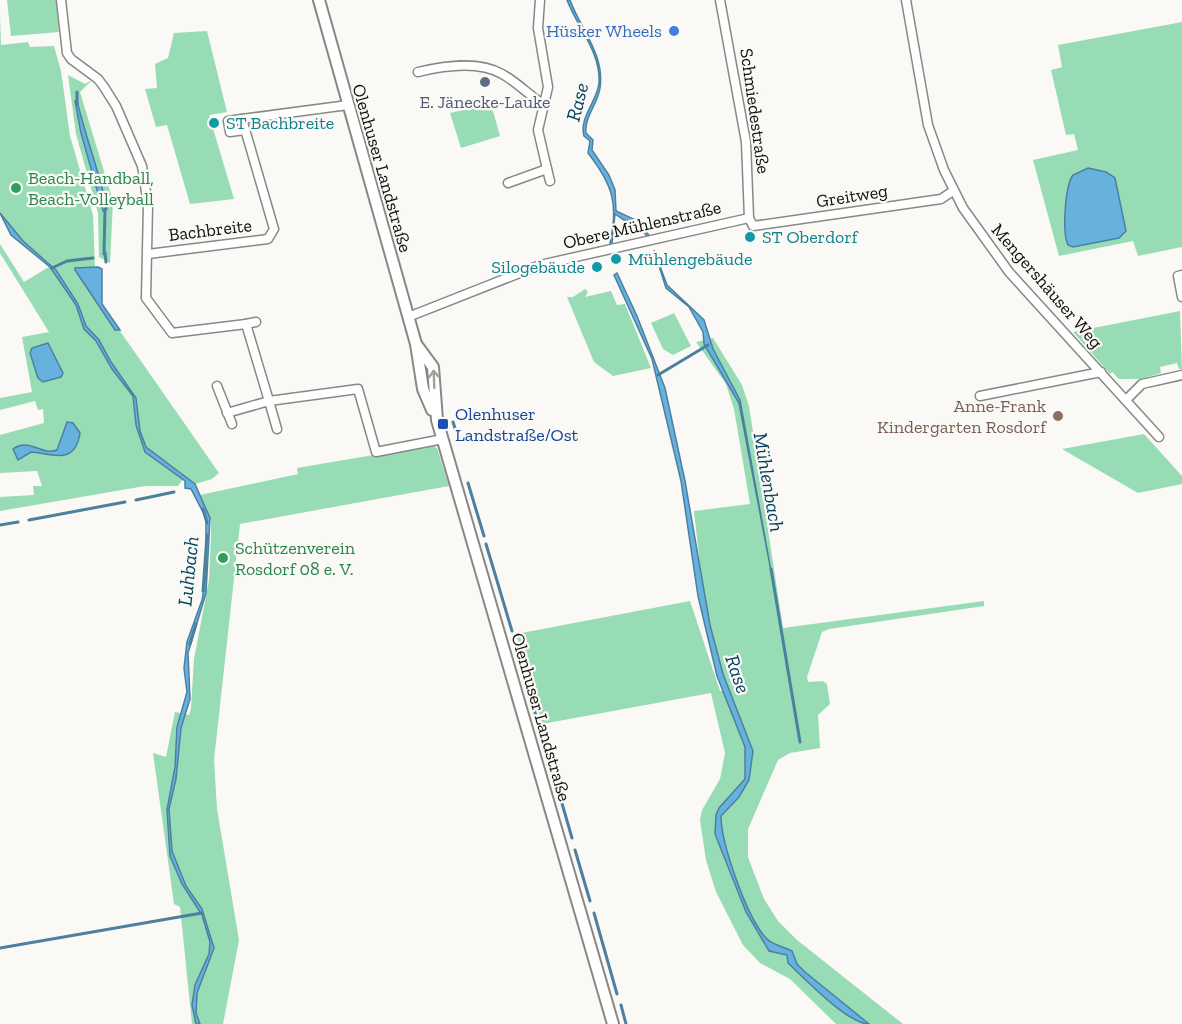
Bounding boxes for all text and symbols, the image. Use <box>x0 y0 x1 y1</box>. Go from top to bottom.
place label: Hüsker Wheels <box>546 20 662 42</box>
marker: Hüsker Wheels <box>667 24 681 38</box>
street label: Schmiedestraße <box>735 47 775 175</box>
marker: E. Jänecke-Lauke <box>478 75 492 89</box>
water label: Rase <box>561 80 593 124</box>
street label: Olenhuser Landstraße <box>347 81 417 255</box>
place label: E. Jänecke-Lauke <box>419 91 551 113</box>
place label: ST Bachbreite <box>226 112 334 134</box>
marker: ST Bachbreite <box>207 116 221 130</box>
place label: Beach-Handball, Beach-Volleyball <box>28 167 154 210</box>
street label: Greitweg <box>815 179 889 213</box>
marker: Beach-Handball, Beach-Volleyball <box>9 181 23 195</box>
street label: Obere Mühlenstraße <box>561 196 723 254</box>
street label: Bachbreite <box>167 214 253 246</box>
street label: Mengershäuser Weg <box>987 219 1107 353</box>
place label: ST Oberdorf <box>762 226 859 248</box>
marker: ST Oberdorf <box>743 230 757 244</box>
place label: Mühlengebäude <box>628 248 752 270</box>
marker: Mühlengebäude <box>609 252 623 266</box>
place label: Silogebäude <box>491 256 585 278</box>
marker: Silogebäude <box>590 260 604 274</box>
one-way arrow <box>428 369 440 389</box>
place label: Anne-Frank Kindergarten Rosdorf <box>877 395 1047 438</box>
place label: Olenhuser Landstraße/Ost <box>455 403 579 446</box>
marker: Anne-Frank Kindergarten Rosdorf <box>1051 409 1065 423</box>
marker: Olenhuser Landstraße/Ost <box>436 417 450 431</box>
water label: Mühlenbach <box>748 430 790 534</box>
water label: Luhbach <box>172 535 204 607</box>
place label: Schützenverein Rosdorf 08 e. V. <box>235 537 356 580</box>
marker: Schützenverein Rosdorf 08 e. V. <box>216 551 230 565</box>
street label: Olenhuser Landstraße <box>506 630 576 804</box>
water label: Rase <box>720 652 756 696</box>

